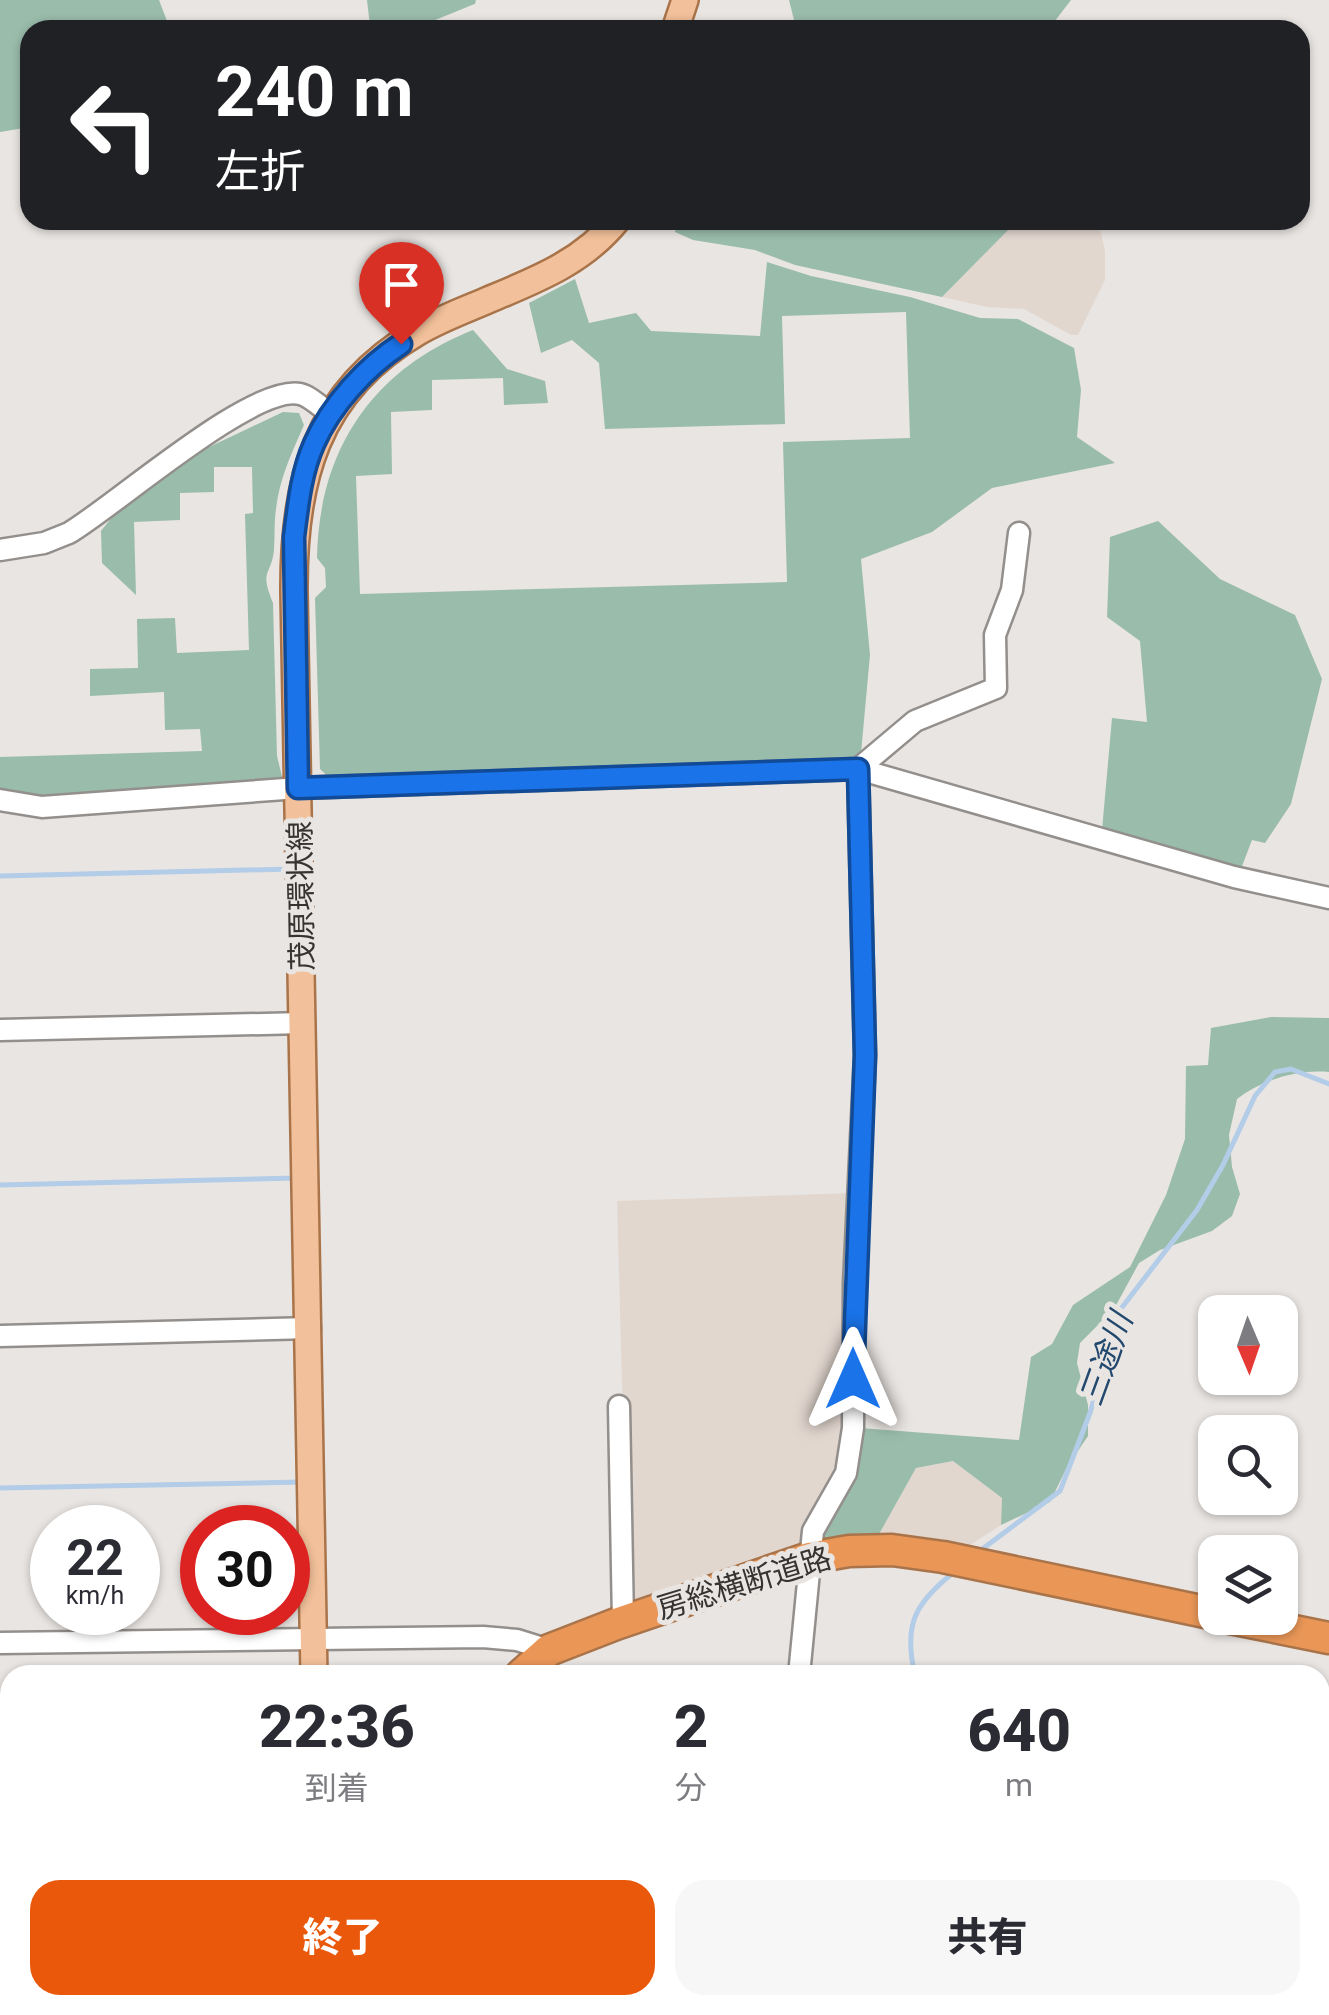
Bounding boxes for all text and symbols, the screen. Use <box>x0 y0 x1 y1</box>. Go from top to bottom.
text: 240 m <box>215 51 414 133</box>
icon: left <box>50 60 180 190</box>
text: 左折 <box>215 145 305 198</box>
pin <box>359 242 444 345</box>
icon: arrive <box>374 257 429 312</box>
street label: 茂原環状線 <box>282 821 320 971</box>
north arrow <box>1198 1295 1298 1395</box>
map controls <box>1198 1295 1298 1635</box>
water label: 三途川 <box>1072 1305 1141 1411</box>
position arrow <box>801 1327 905 1431</box>
button: search <box>1198 1415 1298 1515</box>
speed limit sign: 30 <box>180 1505 310 1635</box>
text: 22 <box>66 1529 124 1587</box>
button: layers <box>1198 1535 1298 1635</box>
street label: 房総横断道路 <box>653 1540 835 1626</box>
text: km/h <box>66 1581 124 1610</box>
text: 22:36 <box>259 1691 415 1762</box>
text: 2 <box>674 1691 708 1762</box>
text: 640 <box>967 1695 1071 1766</box>
text: m <box>1005 1766 1033 1804</box>
text: 到着 <box>305 1769 369 1807</box>
text: 分 <box>675 1769 707 1807</box>
button: 終了 <box>30 1880 655 1995</box>
button: 共有 <box>675 1880 1300 1995</box>

